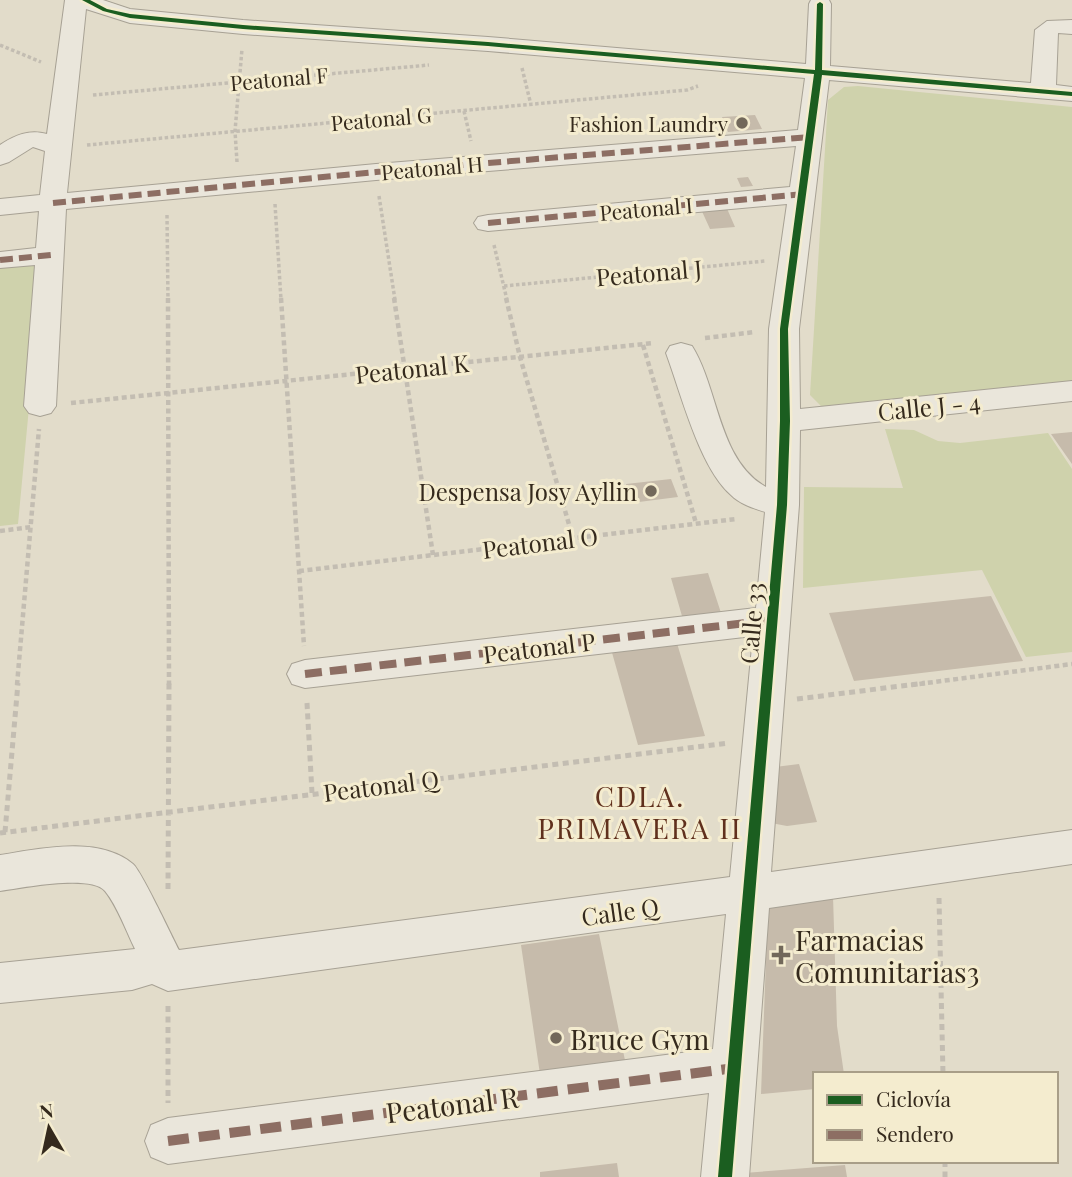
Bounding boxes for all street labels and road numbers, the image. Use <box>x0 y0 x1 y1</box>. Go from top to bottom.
street label: Peatonal F <box>229 60 329 96</box>
street label: Peatonal G <box>329 100 433 136</box>
street label: Peatonal H <box>380 149 484 185</box>
street label: Peatonal I <box>598 190 694 226</box>
street label: Peatonal J <box>595 251 703 293</box>
street label: Peatonal K <box>353 346 471 390</box>
street label: Calle J - 4 <box>876 385 982 427</box>
street label: Peatonal O <box>480 519 600 565</box>
street label: Calle 33 <box>731 581 771 665</box>
street label: Peatonal P <box>481 624 597 670</box>
street label: Peatonal Q <box>321 762 442 808</box>
street label: Calle Q <box>579 890 662 932</box>
street label: Peatonal R <box>384 1077 521 1130</box>

